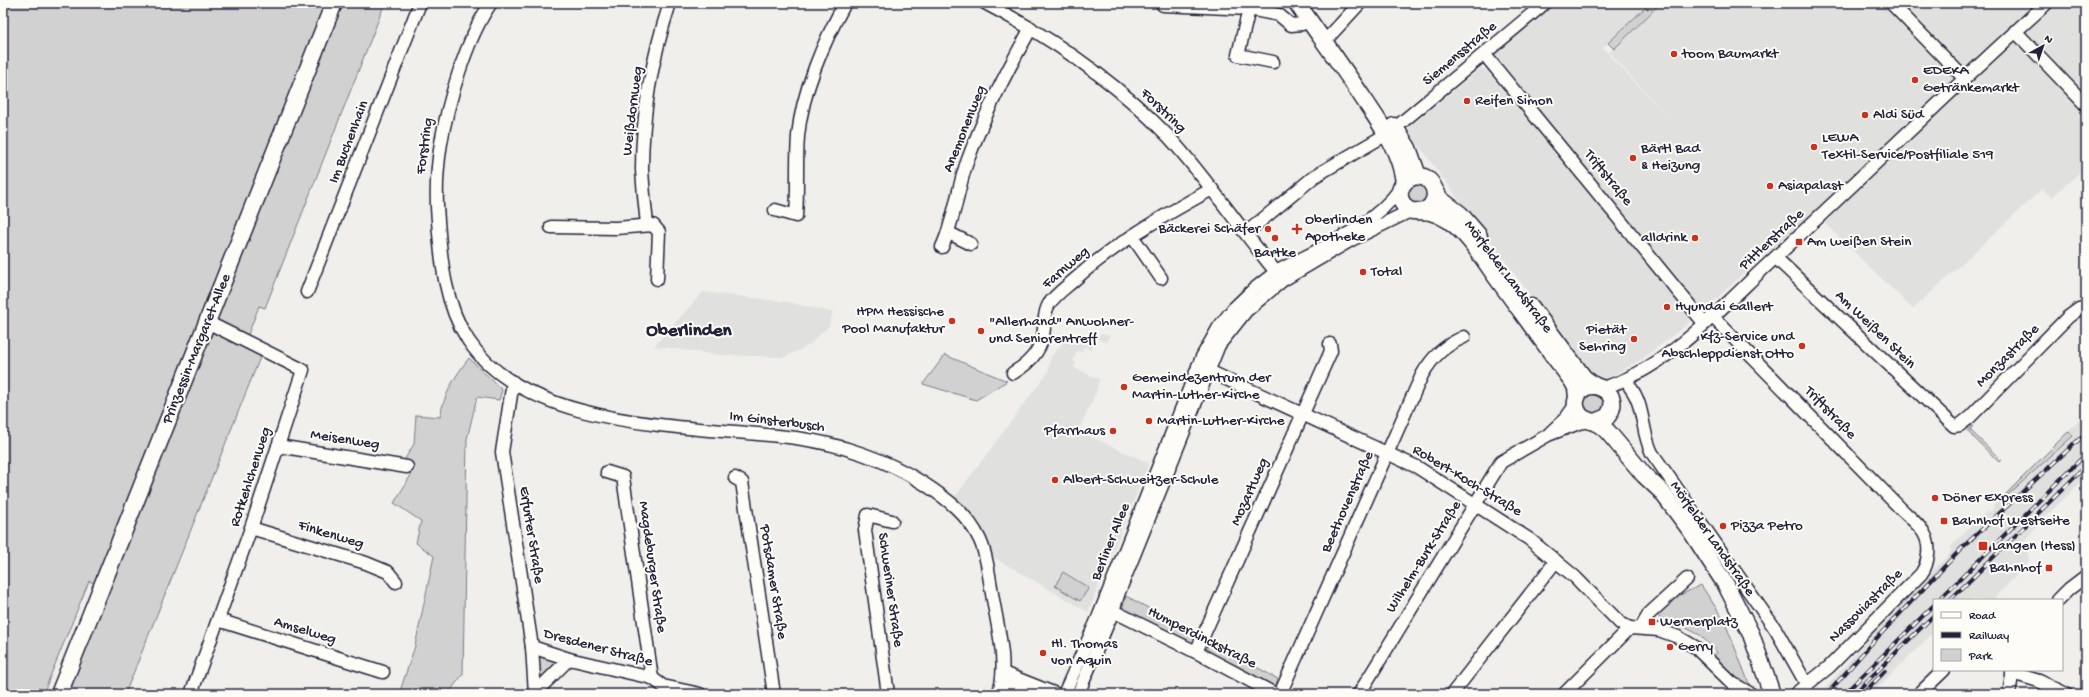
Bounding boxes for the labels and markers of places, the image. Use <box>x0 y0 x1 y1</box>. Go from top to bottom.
place label: toom Baumarkt <box>1681 45 1780 63</box>
marker: toom Baumarkt <box>1669 49 1679 59</box>
place label: EDEKA Getränkemarkt <box>1923 62 2020 97</box>
marker: EDEKA Getränkemarkt <box>1910 75 1920 85</box>
place label: Reifen Simon <box>1475 92 1553 110</box>
marker: Reifen Simon <box>1462 96 1472 106</box>
place label: Aldi Süd <box>1873 106 1925 124</box>
marker: Aldi Süd <box>1860 110 1870 120</box>
place label: LEWA Textil-Service/Postfiliale 519 <box>1821 129 1994 164</box>
place label: Bärtl Bad & Heizung <box>1640 140 1701 175</box>
marker: LEWA Textil-Service/Postfiliale 519 <box>1809 142 1819 152</box>
marker: Bärtl Bad & Heizung <box>1628 153 1638 163</box>
place label: Asiapalast <box>1778 177 1845 195</box>
marker: Asiapalast <box>1765 181 1775 191</box>
place label: Oberlinden Apotheke <box>1305 211 1372 246</box>
place label: Bäckerei Schäfer <box>1158 220 1262 238</box>
marker: Bäckerei Schäfer <box>1263 224 1273 234</box>
marker: Oberlinden Apotheke <box>1292 224 1302 234</box>
place label: alldrink <box>1641 229 1688 247</box>
marker: Bartke <box>1270 233 1280 243</box>
marker: alldrink <box>1690 233 1700 243</box>
place label: Am weißen Stein <box>1807 233 1911 251</box>
marker: Am weißen Stein <box>1794 237 1804 247</box>
place label: Bartke <box>1253 244 1296 262</box>
place label: Total <box>1370 263 1402 281</box>
marker: Total <box>1358 267 1368 277</box>
place label: Hyundai Gallert <box>1675 298 1774 316</box>
marker: Hyundai Gallert <box>1662 302 1672 312</box>
place label: HPM Hessische Pool Manufaktur <box>841 303 946 338</box>
place label: "Allerhand" Anwohner- und Seniorentreff <box>989 313 1134 348</box>
marker: HPM Hessische Pool Manufaktur <box>947 316 957 326</box>
place label: Pietät Sehring <box>1579 321 1628 356</box>
marker: "Allerhand" Anwohner- und Seniorentreff <box>976 326 986 336</box>
place label: Kfz-Service und Abschleppdienst Otto <box>1662 328 1795 363</box>
marker: Pietät Sehring <box>1629 334 1639 344</box>
marker: Kfz-Service und Abschleppdienst Otto <box>1797 341 1807 351</box>
place label: Gemeindezentrum der Martin-Luther-Kirche <box>1132 369 1272 404</box>
marker: Gemeindezentrum der Martin-Luther-Kirche <box>1119 382 1129 392</box>
place label: Martin-Luther-Kirche <box>1157 412 1285 430</box>
marker: Martin-Luther-Kirche <box>1144 416 1154 426</box>
place label: Pfarrhaus <box>1043 422 1105 440</box>
marker: Pfarrhaus <box>1108 426 1118 436</box>
place label: Albert-Schweitzer-Schule <box>1063 471 1219 489</box>
marker: Albert-Schweitzer-Schule <box>1050 475 1060 485</box>
place label: Döner Express <box>1942 489 2033 507</box>
marker: Döner Express <box>1930 493 1940 503</box>
place label: Bahnhof Westseite <box>1951 512 2070 530</box>
marker: Bahnhof Westseite <box>1939 516 1949 526</box>
place label: Pizza Petro <box>1730 517 1803 535</box>
marker: Pizza Petro <box>1718 521 1728 531</box>
place label: Langen (Hess) <box>1992 537 2076 555</box>
marker: Langen (Hess) <box>1977 540 1989 552</box>
place label: Bahnhof <box>1988 559 2042 577</box>
marker: Bahnhof <box>2044 563 2054 573</box>
place label: Wernerplatz <box>1660 613 1738 631</box>
marker: Wernerplatz <box>1647 617 1657 627</box>
place label: Hl. Thomas von Aquin <box>1051 635 1118 670</box>
place label: Gerry <box>1678 638 1714 656</box>
marker: Gerry <box>1665 642 1675 652</box>
marker: Hl. Thomas von Aquin <box>1038 648 1048 658</box>

